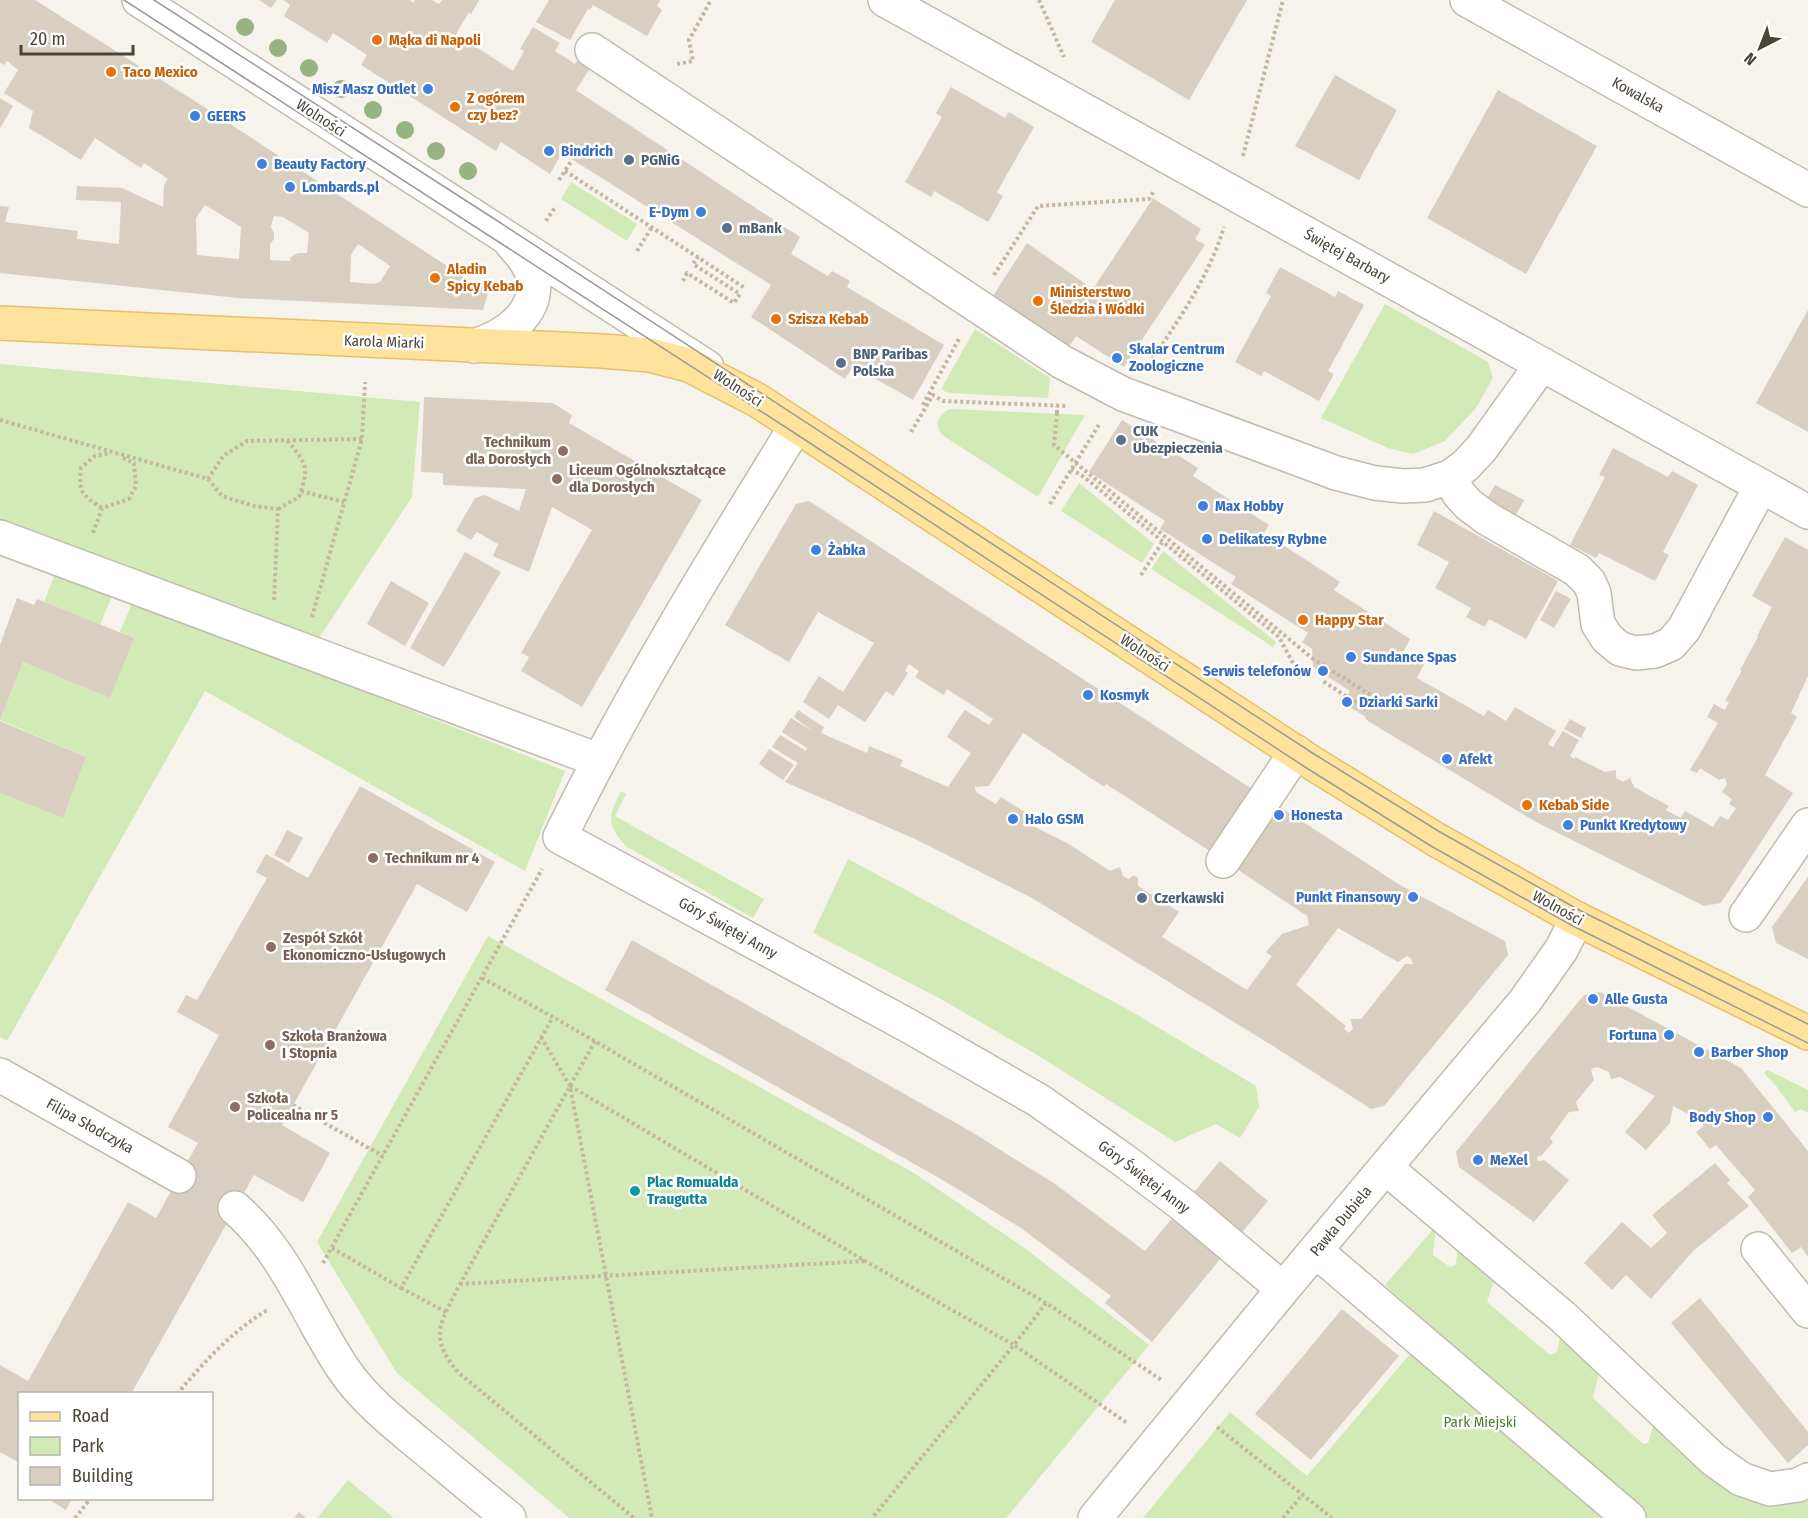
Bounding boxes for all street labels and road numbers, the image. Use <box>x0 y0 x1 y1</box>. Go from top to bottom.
street label: Kowalska <box>1609 73 1667 117</box>
street label: Wolności <box>293 95 349 141</box>
street label: Świętej Barbary <box>1301 225 1394 287</box>
street label: Karola Miarki <box>343 332 425 352</box>
street label: Wolności <box>710 365 766 411</box>
street label: Wolności <box>1117 630 1173 676</box>
street label: Wolności <box>1529 887 1587 929</box>
street label: Góry Świętej Anny <box>675 893 781 963</box>
street label: Filipa Słodczyka <box>43 1095 137 1157</box>
street label: Góry Świętej Anny <box>1095 1137 1194 1217</box>
street label: Pawła Dubiela <box>1306 1182 1376 1260</box>

